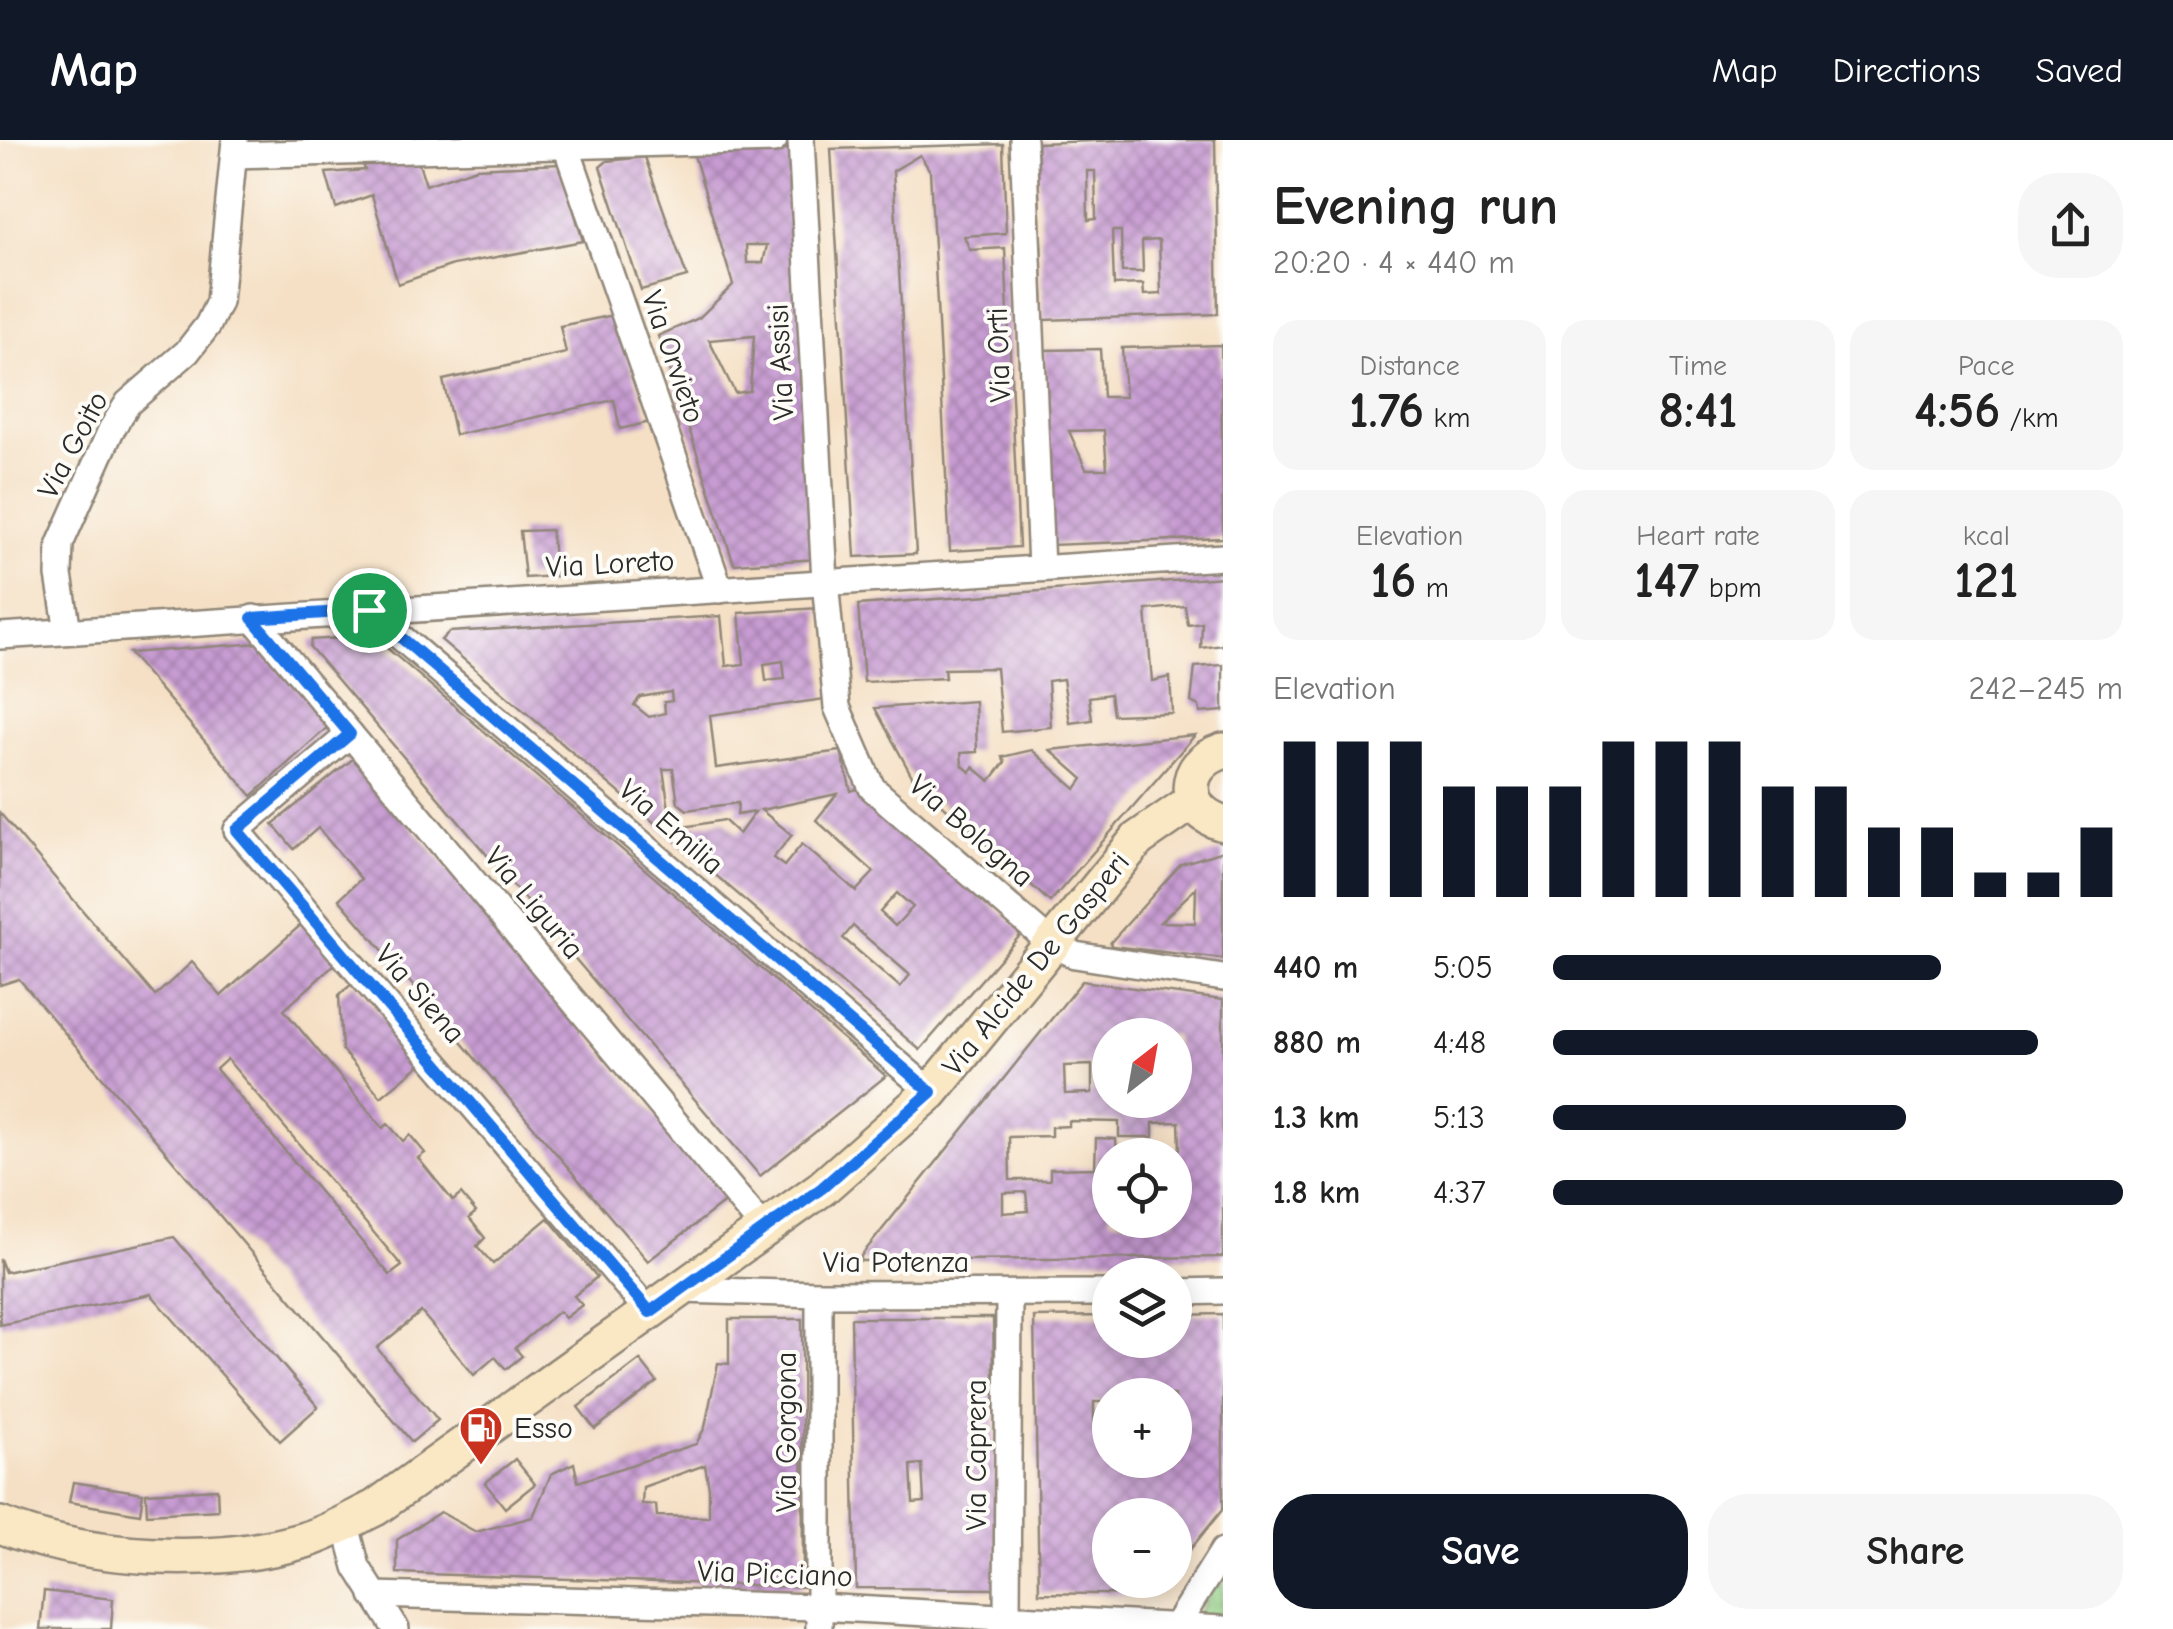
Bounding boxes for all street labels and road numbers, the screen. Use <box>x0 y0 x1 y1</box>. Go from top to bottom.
street label: Via Orvieto <box>634 286 712 428</box>
street label: Via Assisi <box>760 303 802 421</box>
street label: Via Orti <box>980 307 1018 403</box>
street label: Via Goito <box>30 386 116 504</box>
street label: Via Loreto <box>545 543 675 585</box>
street label: Via Bologna <box>902 768 1040 894</box>
street label: Via Emilia <box>612 772 730 882</box>
street label: Via Liguria <box>477 840 591 966</box>
street label: Via Alcide De Gasperi <box>935 845 1137 1083</box>
street label: Via Siena <box>368 938 472 1050</box>
street label: Via Potenza <box>823 1245 969 1280</box>
street label: Via Gorgona <box>769 1352 804 1512</box>
street label: Via Caprera <box>959 1379 994 1531</box>
street label: Via Picciano <box>697 1554 853 1594</box>

